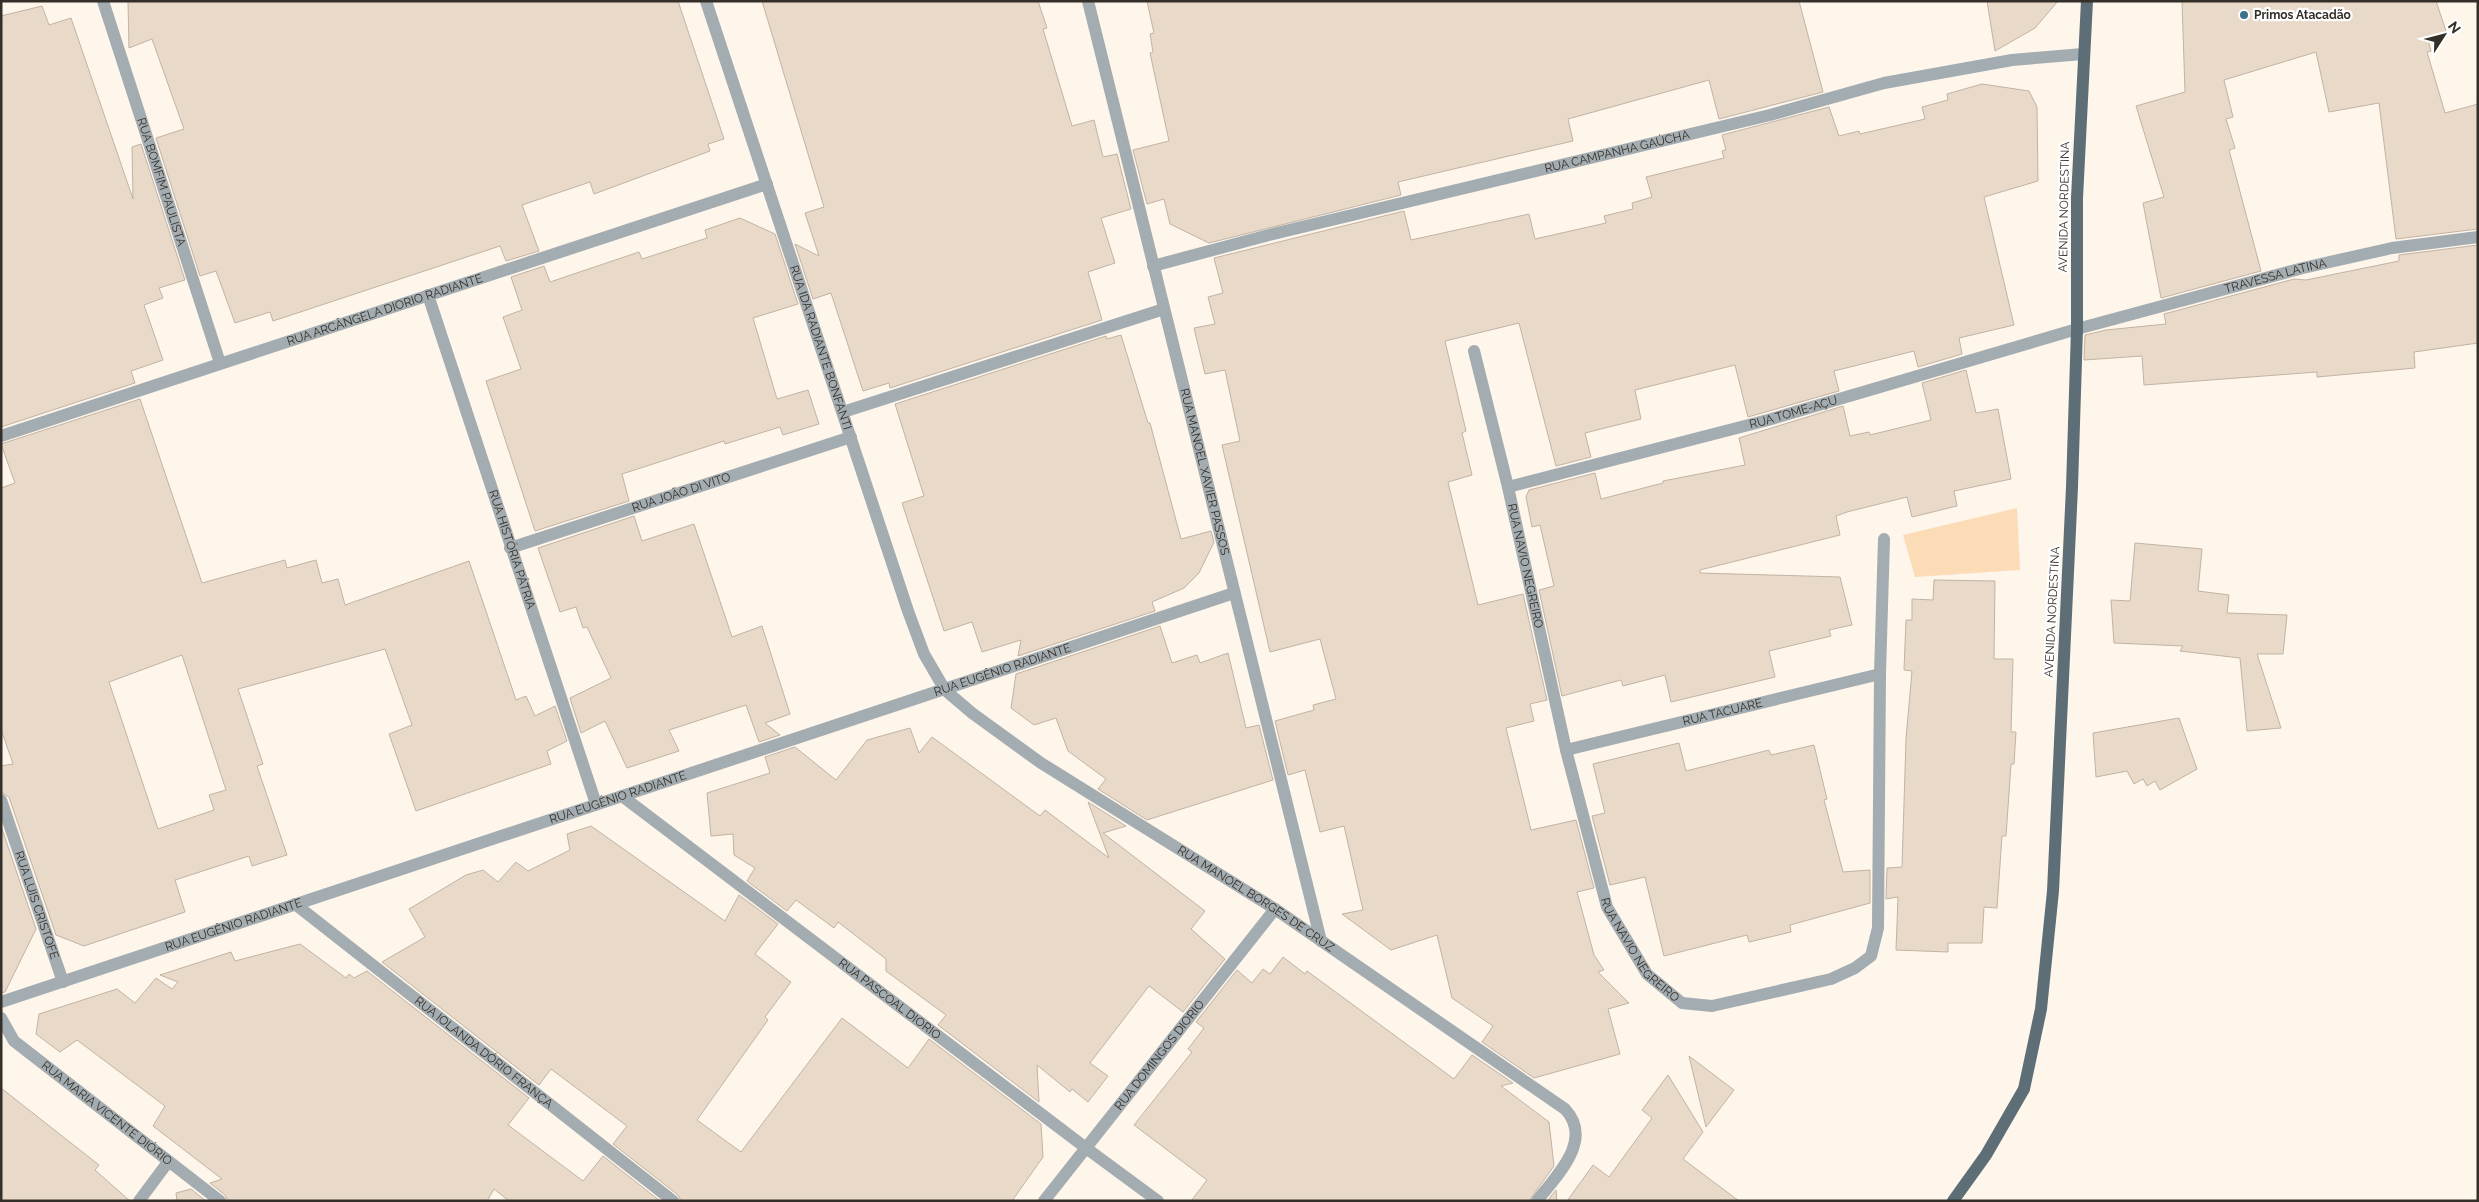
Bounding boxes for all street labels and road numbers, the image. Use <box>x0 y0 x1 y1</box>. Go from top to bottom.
street label: RUA BOMFIM PAULISTA <box>134 116 189 248</box>
street label: RUA CAMPANHA GAÚCHA <box>1543 127 1691 176</box>
street label: AVENIDA NORDESTINA <box>2056 141 2072 273</box>
street label: TRAVESSA LATINA <box>2223 256 2328 296</box>
street label: RUA IDA RADIANTE BONFANTI <box>787 263 854 432</box>
street label: RUA ARCÂNGELA DIORIO RADIANTE <box>285 271 484 348</box>
street label: RUA MANOEL XAVIER PASSOS <box>1177 387 1232 557</box>
street label: RUA TOME-AÇU <box>1748 393 1839 432</box>
street label: RUA JOÃO DI VITO <box>630 470 732 515</box>
street label: RUA HISTÓRIA PÁTRIA <box>486 488 538 611</box>
street label: RUA NAVIO NEGREIRO <box>1505 502 1546 630</box>
street label: AVENIDA NORDESTINA <box>2042 546 2062 678</box>
street label: RUA EUGÊNIO RADIANTE <box>932 641 1073 699</box>
street label: RUA TACUARE <box>1681 696 1764 729</box>
street label: RUA EUGÊNIO RADIANTE <box>548 768 688 827</box>
street label: RUA MANOEL BORGES DE CRUZ <box>1175 843 1337 955</box>
street label: RUA LUIS CRISTOFE <box>12 849 62 961</box>
street label: RUA EUGÊNIO RADIANTE <box>163 896 304 954</box>
street label: RUA NAVIO NEGREIRO <box>1598 896 1682 1005</box>
street label: RUA PASCOAL DIORIO <box>836 956 944 1042</box>
street label: RUA IOLANDA DÓRIO FRANÇA <box>412 994 556 1111</box>
street label: RUA DOMINGOS DIORIO <box>1112 997 1207 1113</box>
street label: RUA MARIA VICENTE DIÓRIO <box>39 1058 175 1168</box>

